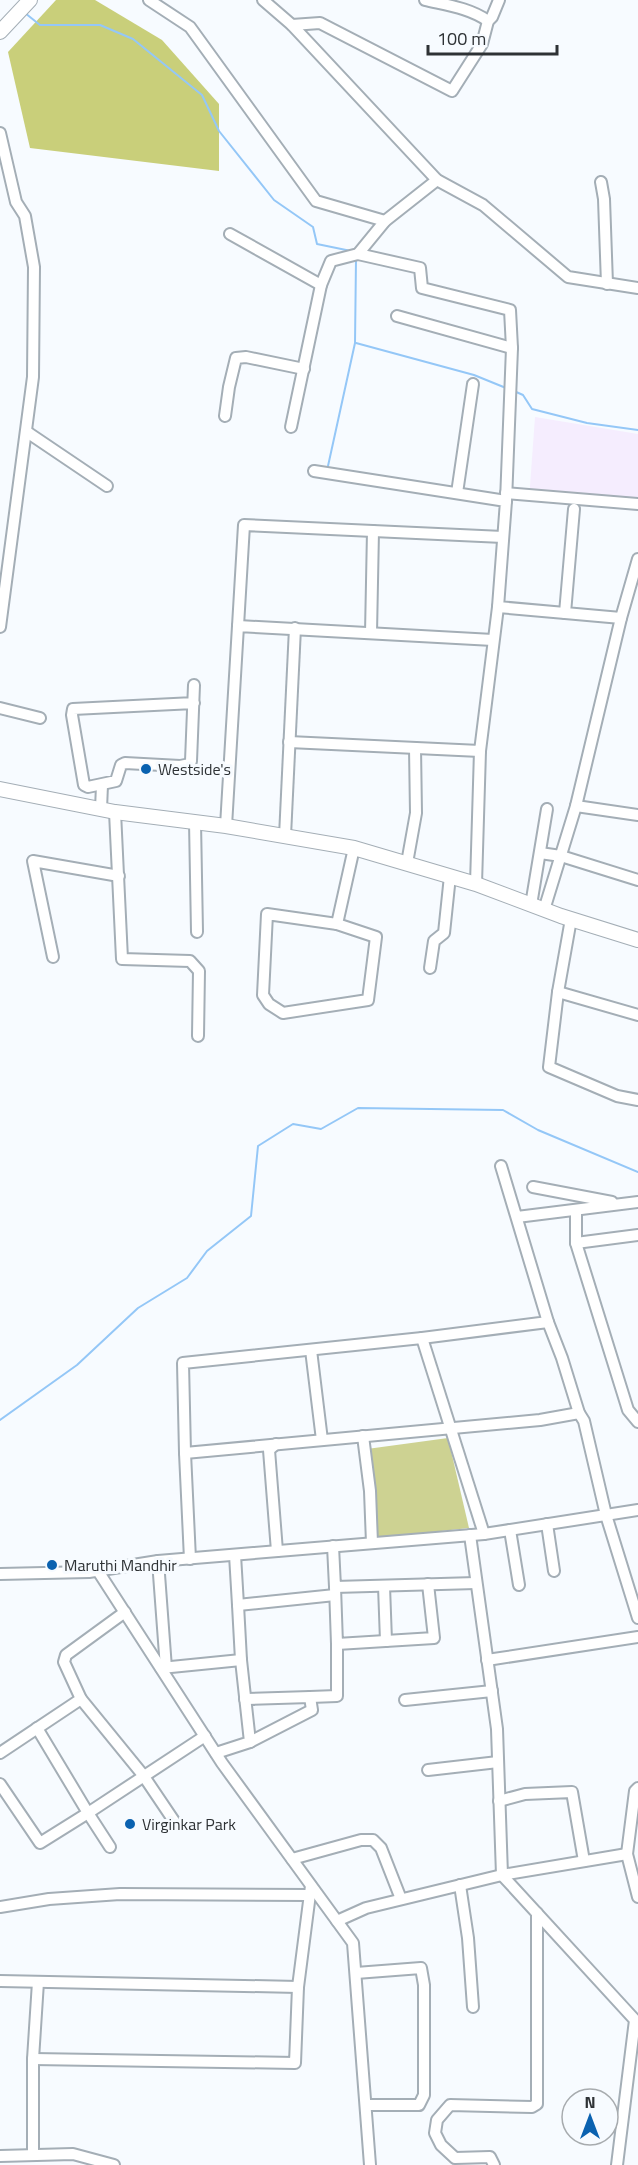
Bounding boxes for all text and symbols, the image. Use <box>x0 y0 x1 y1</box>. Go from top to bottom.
scale bar <box>428 18 557 56</box>
text: 100 m <box>437 25 486 52</box>
place label: Westside's <box>158 757 231 781</box>
marker: Westside's <box>139 762 153 776</box>
place label: Maruthi Mandhir <box>64 1553 177 1577</box>
marker: Maruthi Mandhir <box>45 1558 59 1572</box>
place label: Virginkar Park <box>142 1812 236 1836</box>
marker: Virginkar Park <box>123 1817 137 1831</box>
north arrow <box>560 2087 620 2147</box>
text: N <box>584 2090 596 2114</box>

